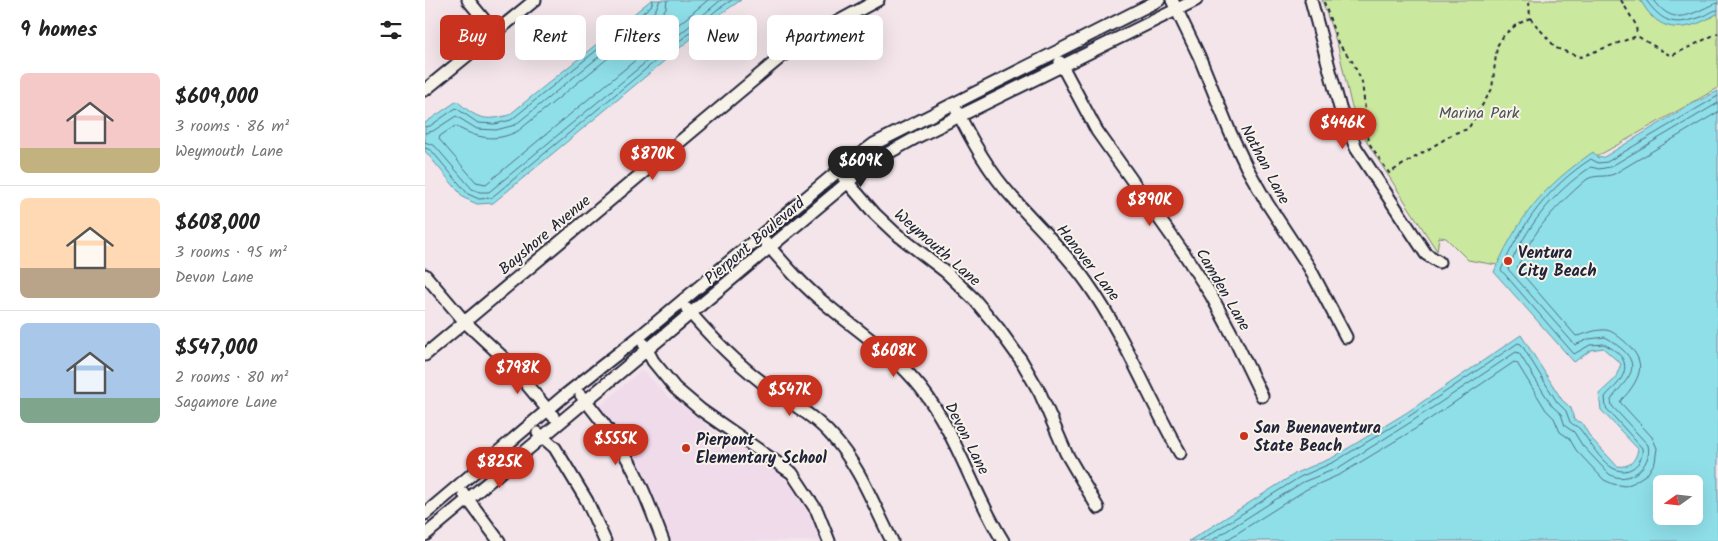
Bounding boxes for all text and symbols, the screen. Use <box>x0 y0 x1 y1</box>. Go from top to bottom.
text: 9 homes <box>20 14 97 47</box>
chip: Buy <box>440 15 505 60</box>
chip: Rent <box>515 15 586 60</box>
chip: Filters <box>596 15 679 60</box>
chip: New <box>689 15 757 60</box>
chip: Apartment <box>767 15 883 60</box>
icon: filters <box>377 16 405 44</box>
text: $609,000 <box>175 81 258 114</box>
icon: home <box>60 93 120 153</box>
park label: Marina Park <box>1439 101 1520 126</box>
pin: $446K <box>1308 108 1378 150</box>
text: $446K <box>1320 111 1366 136</box>
text: 3 rooms · 86 m² <box>175 114 289 139</box>
street label: Nathan Lane <box>1233 120 1296 209</box>
pin: $870K <box>618 138 688 181</box>
text: Weymouth Lane <box>175 139 283 164</box>
text: $870K <box>631 142 675 167</box>
pin: $609K <box>826 146 896 188</box>
text: $609K <box>839 149 883 174</box>
pin: $890K <box>1115 184 1185 227</box>
text: $890K <box>1128 188 1172 213</box>
street label: Bayshore Avenue <box>493 189 597 281</box>
street label: Pierpont Boulevard <box>699 191 812 291</box>
street label: Weymouth Lane <box>888 203 986 293</box>
text: $608,000 <box>175 207 260 240</box>
icon: home <box>60 218 120 278</box>
street label: Hanover Lane <box>1050 219 1126 307</box>
text: 3 rooms · 95 m² <box>175 240 287 265</box>
place label: Ventura City Beach <box>1518 241 1597 284</box>
street label: Camden Lane <box>1189 244 1257 336</box>
marker: Ventura City Beach <box>1502 255 1514 267</box>
text: Devon Lane <box>175 265 253 290</box>
text: $547,000 <box>175 332 257 365</box>
pin: $608K <box>859 336 929 378</box>
text: $608K <box>871 339 917 364</box>
icon: home <box>60 343 120 403</box>
pin: $798K <box>483 352 553 395</box>
text: $798K <box>496 356 540 381</box>
text: 2 rooms · 80 m² <box>175 365 288 390</box>
pin: $547K <box>755 374 825 417</box>
text: $547K <box>768 378 812 403</box>
text: Sagamore Lane <box>175 390 277 415</box>
street label: Devon Lane <box>938 398 996 479</box>
place label: San Buenaventura State Beach <box>1254 416 1381 459</box>
pin: $555K <box>581 424 651 466</box>
text: $555K <box>594 427 638 452</box>
place label: Pierpont Elementary School <box>696 428 828 471</box>
marker: San Buenaventura State Beach <box>1238 430 1250 442</box>
marker: Pierpont Elementary School <box>680 442 692 454</box>
pin: $825K <box>465 446 535 489</box>
text: $825K <box>477 450 523 475</box>
north arrow <box>1653 475 1703 525</box>
map controls <box>1653 475 1703 525</box>

